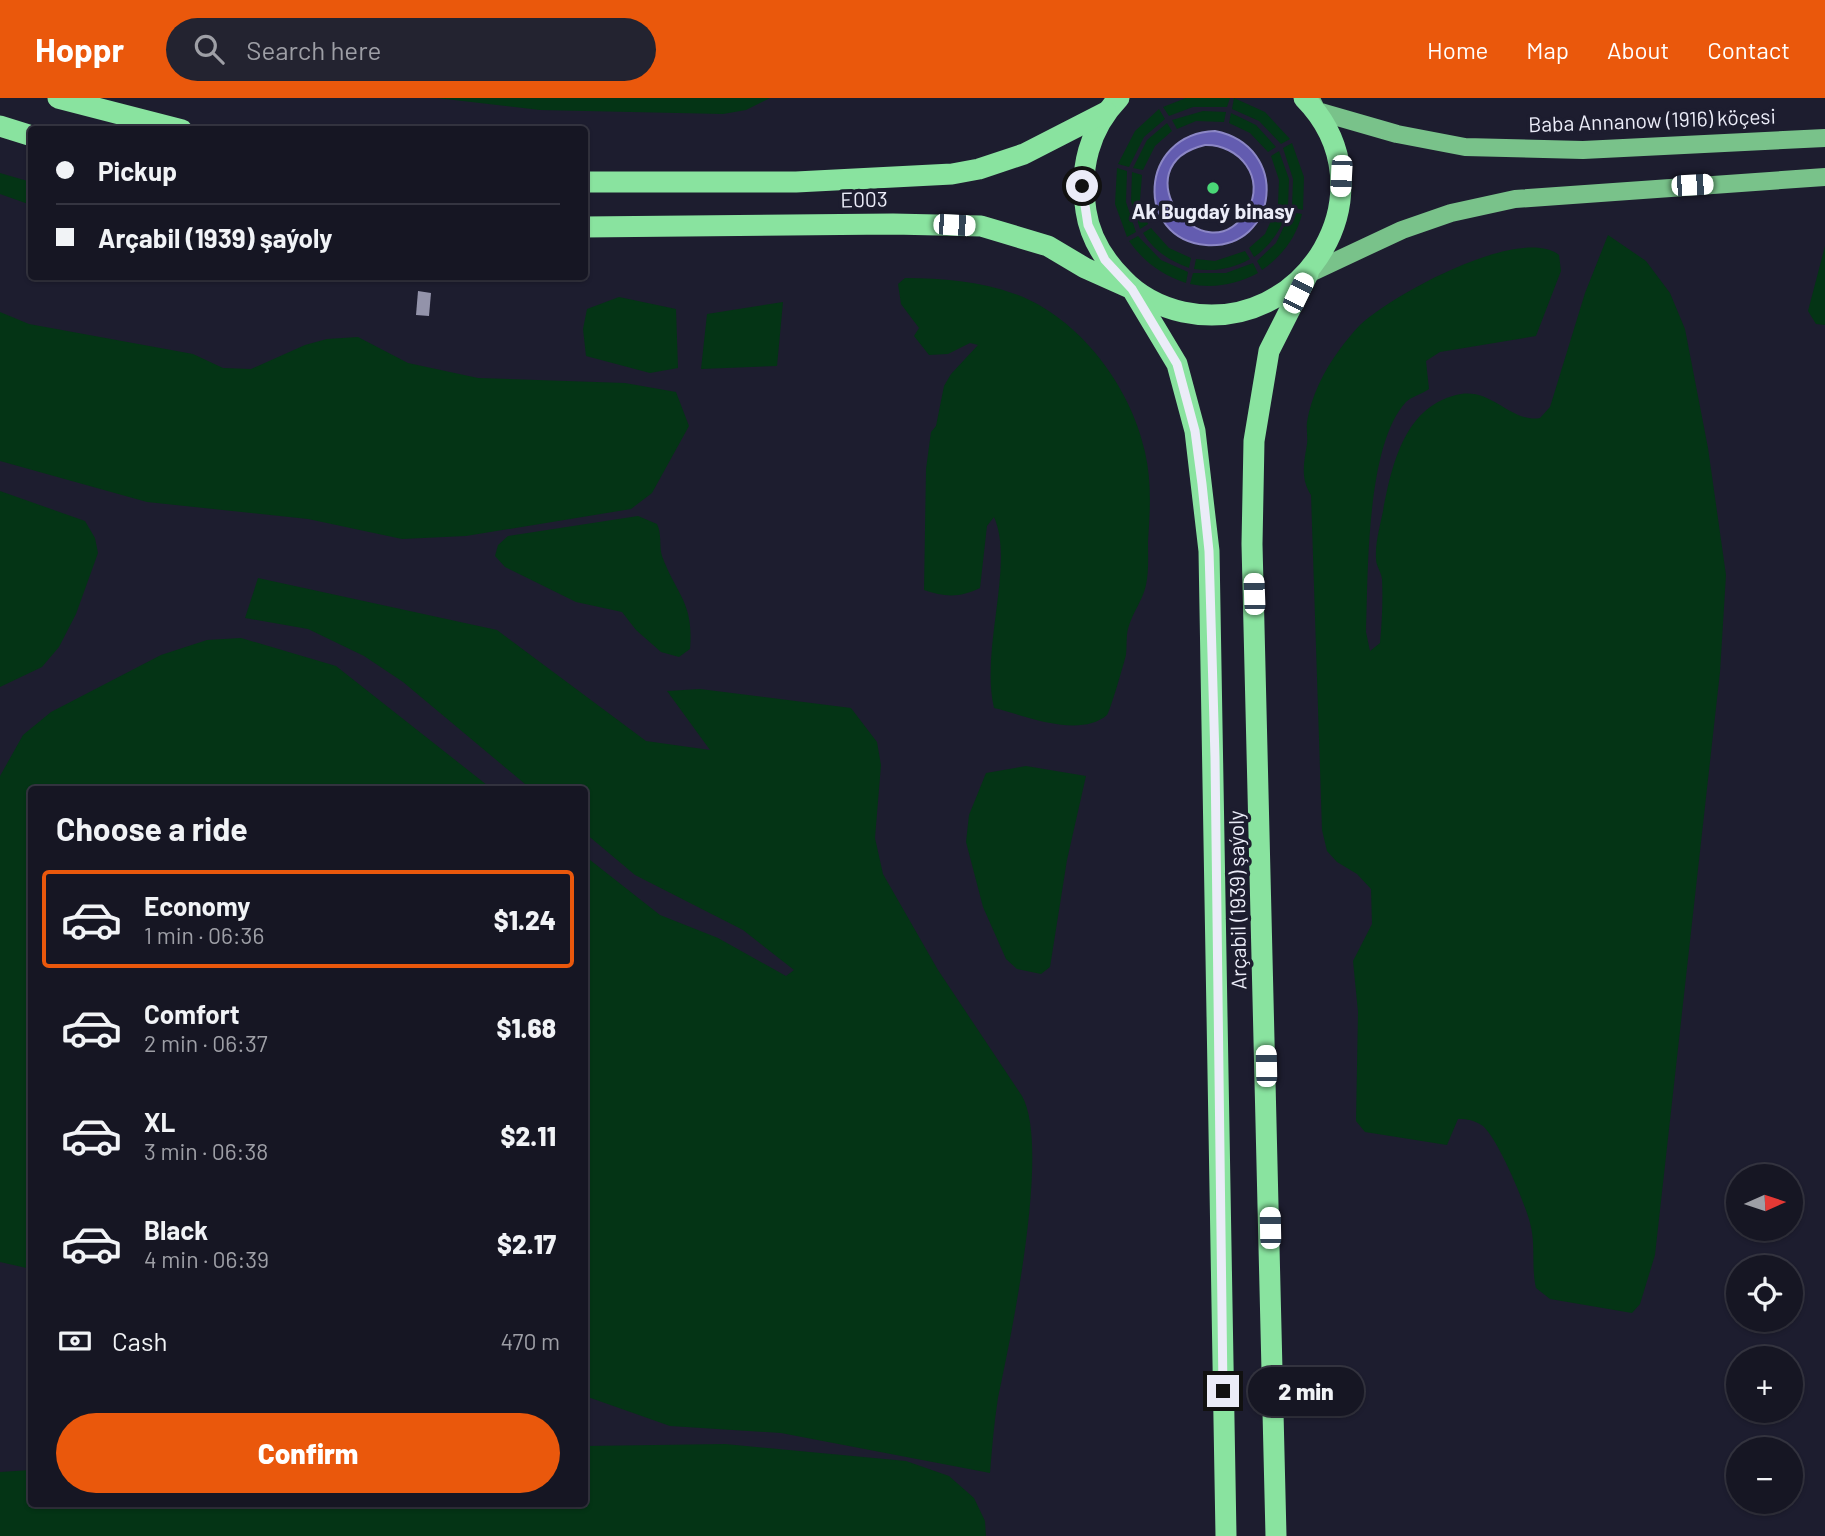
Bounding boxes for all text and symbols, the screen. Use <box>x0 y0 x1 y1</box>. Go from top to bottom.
search box <box>166 18 656 81</box>
text: Hoppr <box>35 29 124 69</box>
icon: search <box>190 30 228 68</box>
text: Search here <box>246 34 381 65</box>
text: Home <box>1427 35 1488 64</box>
text: Map <box>1526 35 1569 64</box>
text: About <box>1607 35 1669 64</box>
text: Contact <box>1707 35 1790 64</box>
street label: Baba Annanow (1916) köçesi <box>1528 103 1776 136</box>
car <box>1330 154 1353 198</box>
text: Pickup <box>98 155 177 186</box>
route start <box>1066 170 1098 202</box>
car <box>1671 173 1714 197</box>
marker: Ak Bugdaý binasy <box>1205 180 1221 196</box>
street label: E003 <box>840 186 888 211</box>
place label: Ak Bugdaý binasy <box>1131 198 1295 223</box>
car <box>933 213 976 237</box>
text: Arçabil (1939) şaýoly <box>98 222 332 253</box>
car <box>1280 270 1317 316</box>
car <box>1243 573 1266 615</box>
text: Choose a ride <box>56 809 248 847</box>
street label: Arçabil (1939) şaýoly <box>1222 810 1251 990</box>
icon: car <box>60 888 123 951</box>
text: Economy <box>144 890 250 921</box>
text: $1.24 <box>494 904 556 935</box>
text: 1 min · 06:36 <box>144 921 264 949</box>
icon: car <box>60 996 123 1059</box>
text: Comfort <box>144 998 240 1029</box>
text: $1.68 <box>496 1012 556 1043</box>
text: 2 min · 06:37 <box>144 1029 268 1057</box>
car <box>1256 1045 1277 1087</box>
icon: car <box>60 1104 123 1167</box>
text: XL <box>144 1106 175 1137</box>
text: $2.11 <box>501 1120 556 1151</box>
text: 3 min · 06:38 <box>144 1137 268 1165</box>
north arrow <box>1726 1164 1802 1241</box>
map controls <box>1726 1164 1803 1514</box>
car <box>1260 1207 1281 1249</box>
icon: car <box>60 1212 123 1275</box>
text: Black <box>144 1214 208 1245</box>
text: $2.17 <box>497 1228 556 1259</box>
text: 4 min · 06:39 <box>144 1245 269 1273</box>
button: locate <box>1726 1255 1803 1332</box>
icon: cash <box>56 1322 94 1360</box>
text: Cash <box>112 1325 167 1356</box>
text: 470 m <box>501 1327 560 1355</box>
button: + <box>1726 1346 1803 1423</box>
callout: 2 min <box>1248 1366 1363 1416</box>
route end <box>1207 1375 1239 1407</box>
text: 2 min <box>1278 1377 1334 1405</box>
button: Confirm <box>56 1413 560 1493</box>
button: − <box>1726 1437 1803 1514</box>

